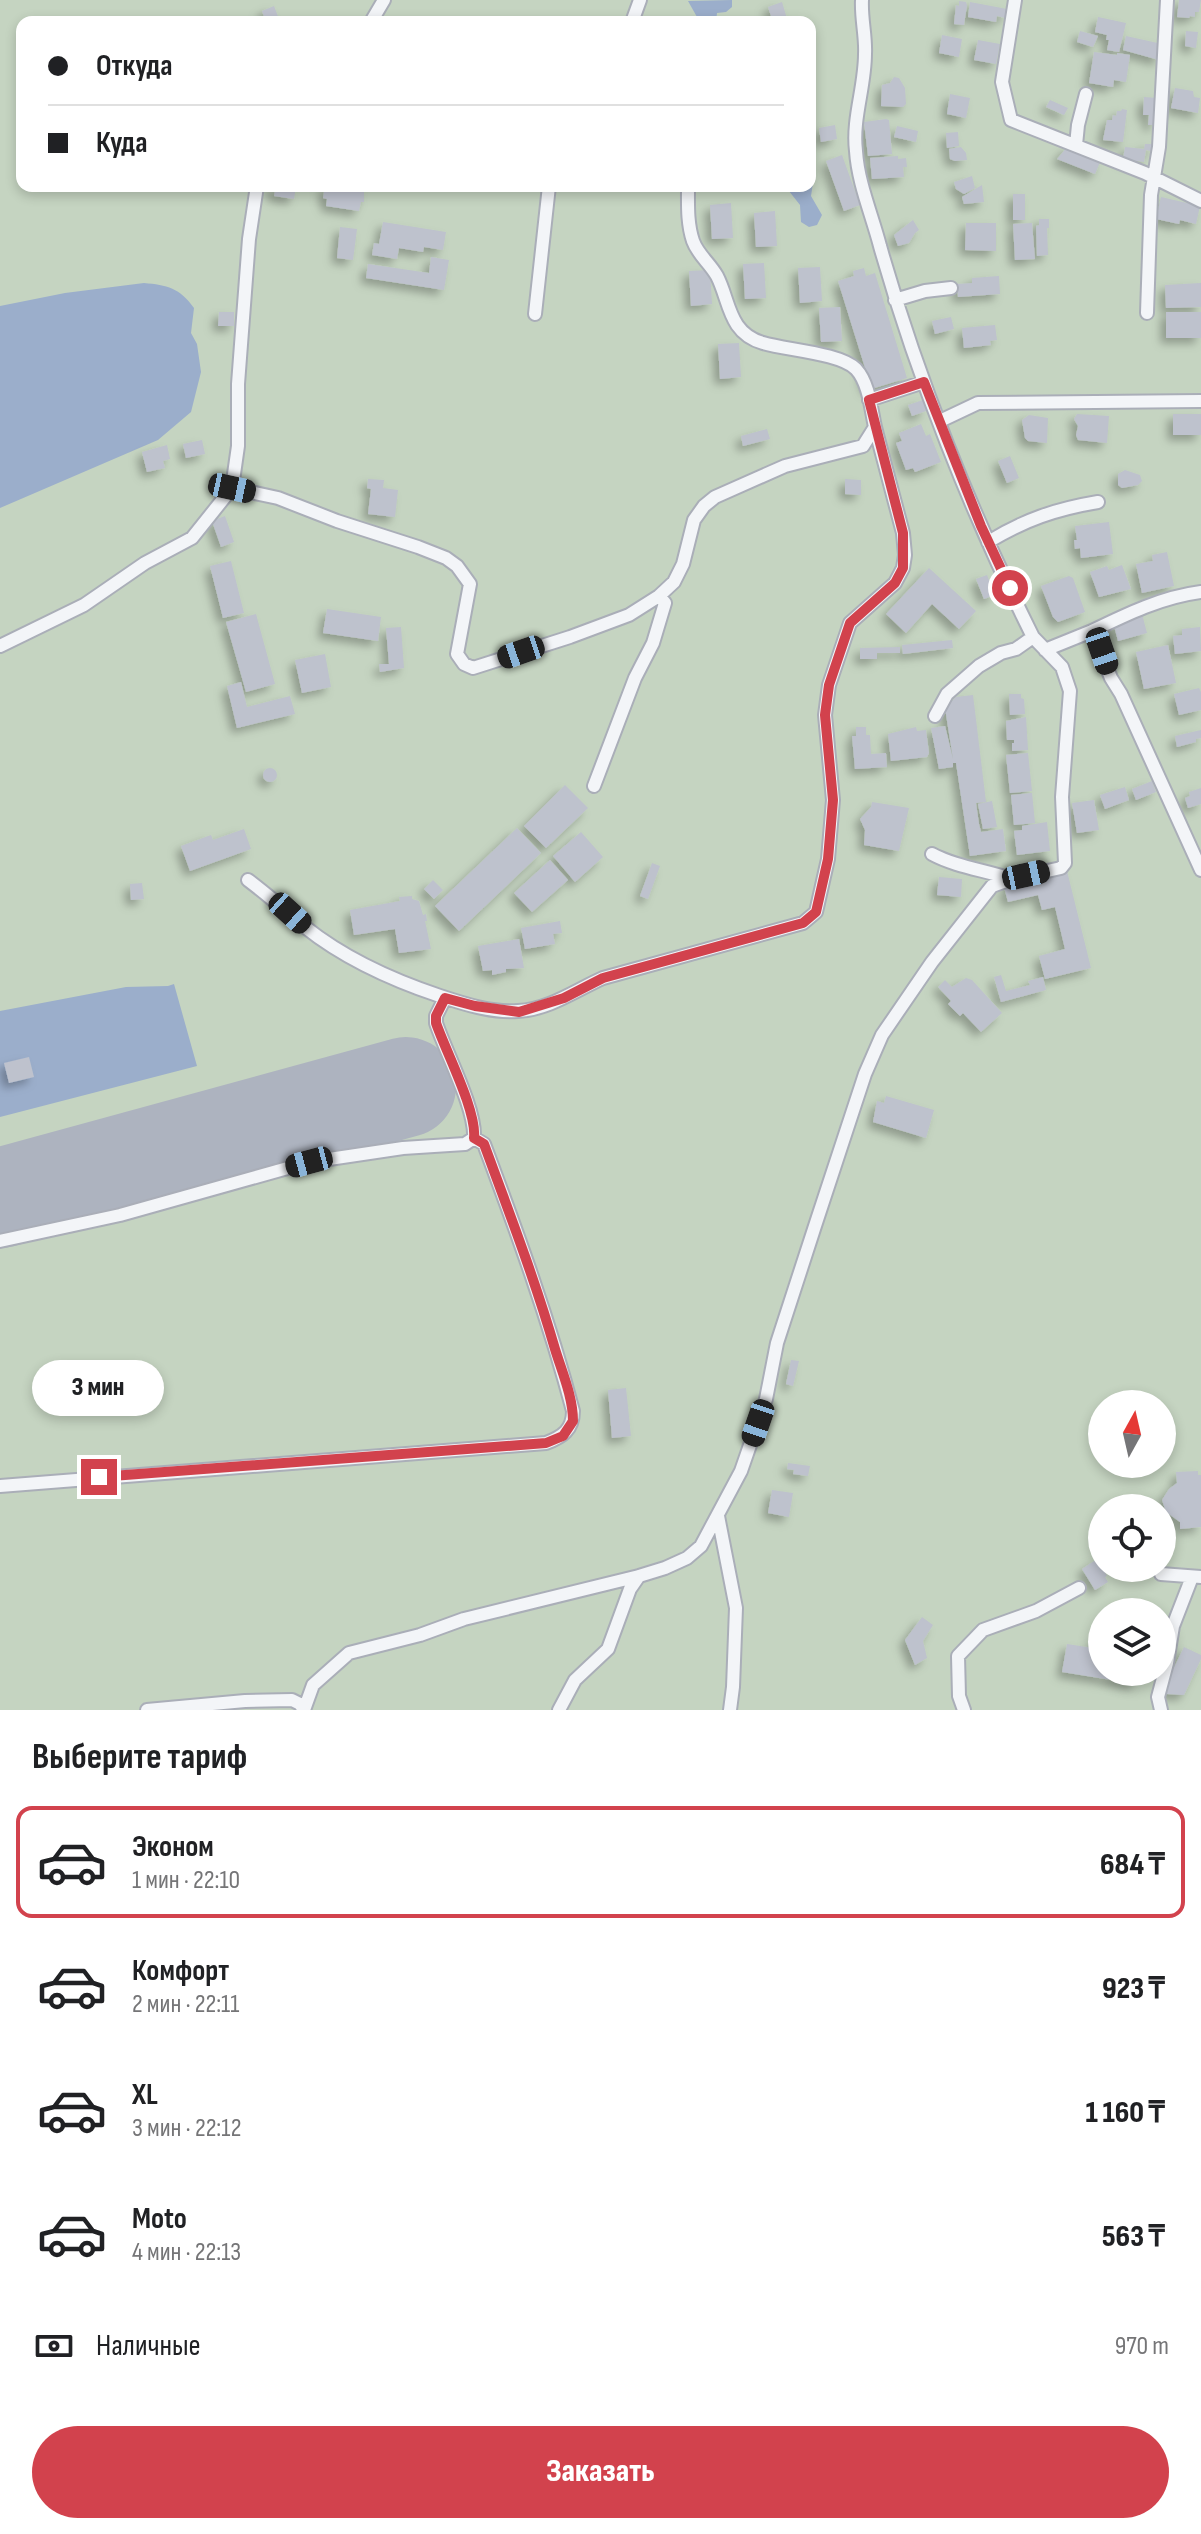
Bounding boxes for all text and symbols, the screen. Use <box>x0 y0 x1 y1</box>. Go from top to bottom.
text: Откуда <box>96 48 173 84</box>
text: Куда <box>96 125 147 161</box>
car <box>206 471 258 505</box>
route start <box>992 570 1028 606</box>
car <box>1083 624 1121 678</box>
car <box>494 633 548 671</box>
car <box>1000 858 1052 892</box>
car <box>264 888 316 938</box>
car <box>283 1144 335 1180</box>
callout: 3 мин <box>33 1361 165 1417</box>
text: 3 мин <box>72 1372 124 1403</box>
north arrow <box>1088 1390 1176 1478</box>
map controls <box>1088 1390 1176 1686</box>
car <box>739 1396 777 1450</box>
route end <box>81 1459 117 1495</box>
button: locate <box>1088 1494 1176 1582</box>
button: layers <box>1088 1598 1176 1686</box>
text: Выберите тариф <box>32 1736 247 1779</box>
icon: car <box>36 1826 108 1898</box>
text: Эконом <box>132 1829 214 1865</box>
text: 684 ₸ <box>1100 1847 1165 1883</box>
text: 1 мин · 22:10 <box>132 1865 240 1896</box>
icon: car <box>36 1950 108 2022</box>
text: Комфорт <box>132 1953 229 1989</box>
text: 923 ₸ <box>1102 1971 1165 2007</box>
text: 2 мин · 22:11 <box>132 1989 239 2020</box>
icon: car <box>36 2074 108 2146</box>
text: XL <box>132 2077 158 2113</box>
text: 1 160 ₸ <box>1086 2095 1165 2131</box>
text: 3 мин · 22:12 <box>132 2113 241 2144</box>
icon: car <box>36 2198 108 2270</box>
text: Moto <box>132 2201 187 2237</box>
text: 563 ₸ <box>1102 2219 1165 2255</box>
text: 4 мин · 22:13 <box>132 2237 241 2268</box>
icon: cash <box>32 2324 76 2368</box>
text: Наличные <box>96 2328 201 2364</box>
text: 970 m <box>1115 2331 1169 2362</box>
button: Заказать <box>32 2426 1169 2518</box>

